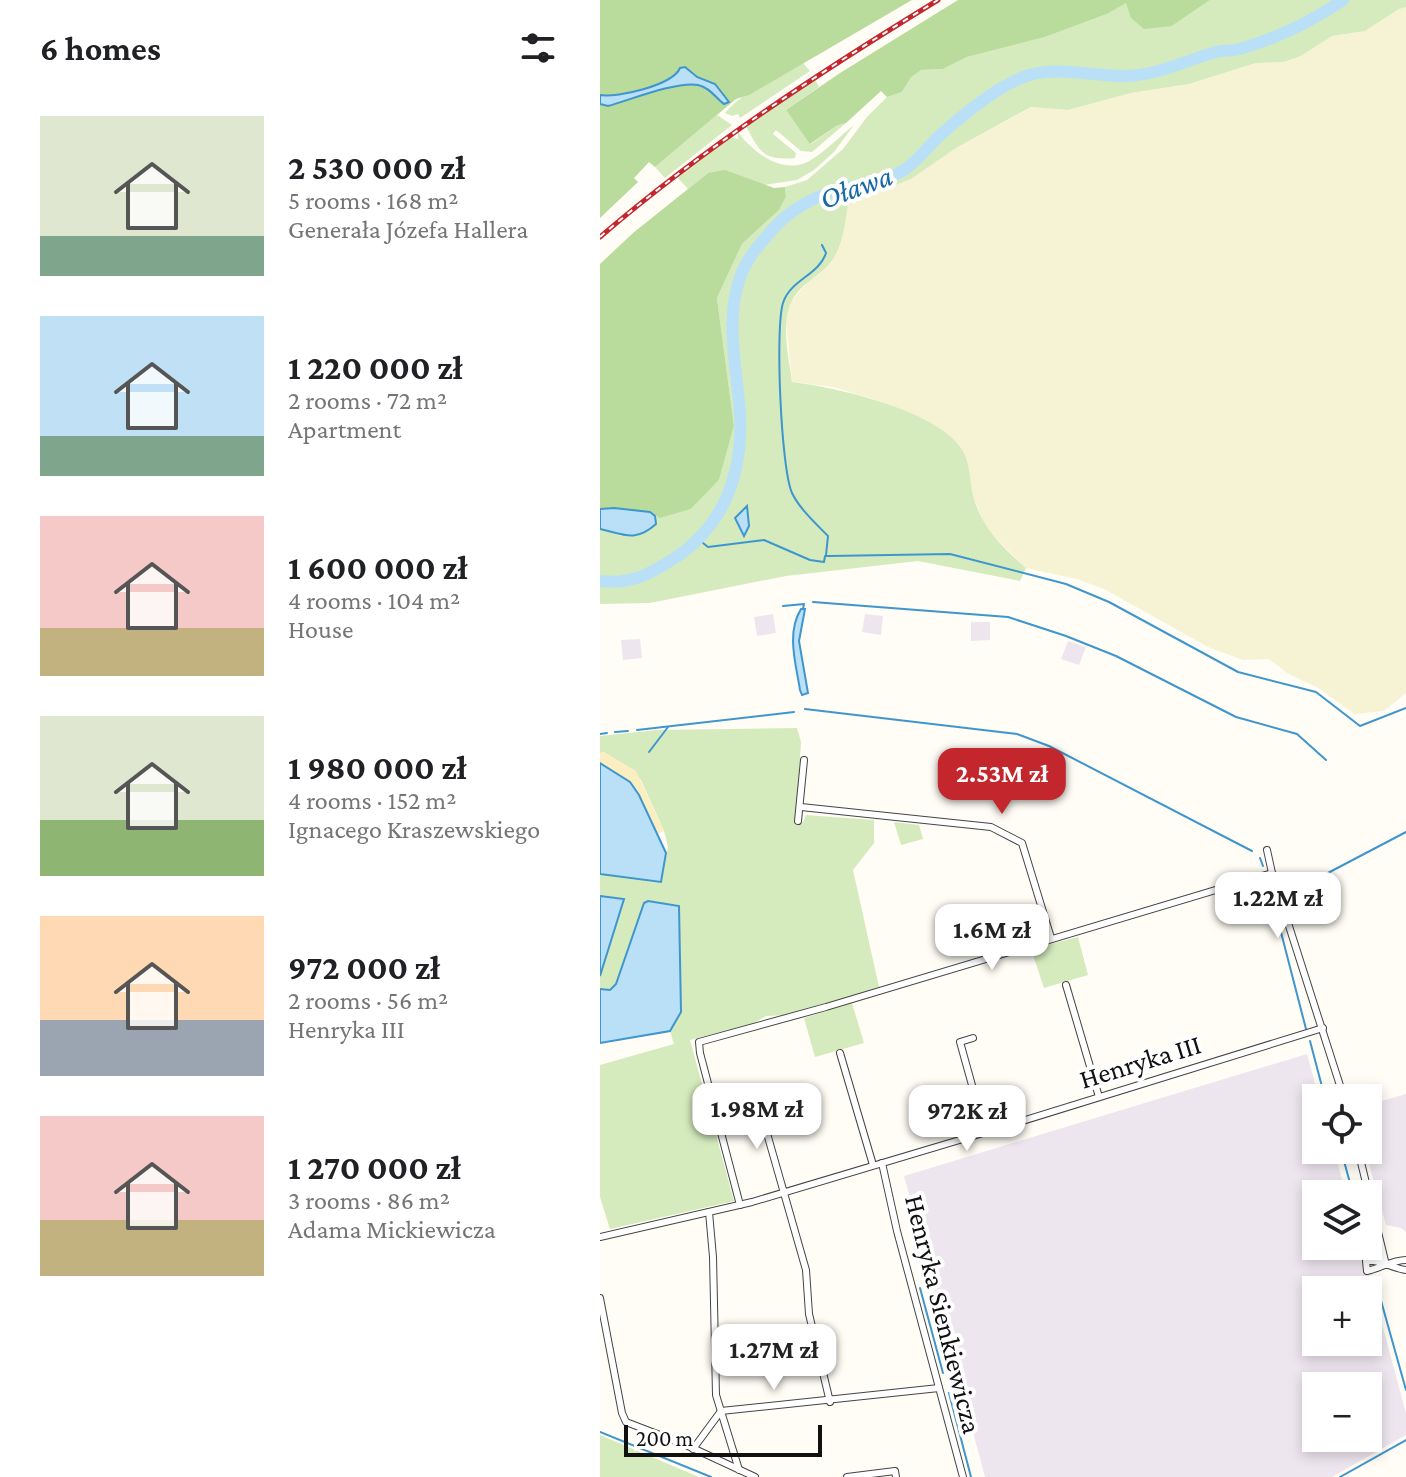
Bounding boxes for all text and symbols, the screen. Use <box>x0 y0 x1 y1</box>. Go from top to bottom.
icon: filters <box>516 26 560 70</box>
text: 6 homes <box>40 30 161 67</box>
icon: home <box>104 148 200 244</box>
text: 2 530 000 zł <box>288 149 466 186</box>
water label: Oława <box>815 158 897 215</box>
text: 5 rooms · 168 m² <box>288 186 458 215</box>
text: Generała Józefa Hallera <box>288 215 528 244</box>
icon: home <box>104 348 200 444</box>
text: 1 220 000 zł <box>288 349 463 386</box>
text: 2 rooms · 72 m² <box>288 386 447 415</box>
text: Apartment <box>288 415 401 444</box>
icon: home <box>104 548 200 644</box>
text: 1 600 000 zł <box>288 549 468 586</box>
text: 4 rooms · 104 m² <box>288 586 460 615</box>
text: House <box>288 615 353 644</box>
icon: home <box>104 748 200 844</box>
pin: 2.53M zł <box>919 748 1085 816</box>
text: 1 980 000 zł <box>288 749 467 786</box>
text: 2.53M zł <box>956 759 1048 788</box>
text: 4 rooms · 152 m² <box>288 786 456 815</box>
text: Ignacego Kraszewskiego <box>288 815 540 844</box>
pin: 1.22M zł <box>1195 872 1361 940</box>
text: 1.22M zł <box>1233 883 1323 912</box>
pin: 1.6M zł <box>918 904 1066 972</box>
text: 1.6M zł <box>953 915 1031 944</box>
icon: home <box>104 948 200 1044</box>
text: 972 000 zł <box>288 949 440 986</box>
text: 2 rooms · 56 m² <box>288 986 448 1015</box>
text: Henryka III <box>288 1015 405 1044</box>
street label: Henryka III <box>1076 1028 1205 1095</box>
pin: 1.98M zł <box>674 1083 840 1151</box>
map controls <box>1302 1084 1382 1452</box>
button: locate <box>1302 1084 1382 1164</box>
pin: 972K zł <box>893 1085 1041 1153</box>
text: 1.98M zł <box>710 1094 804 1123</box>
text: 972K zł <box>927 1096 1007 1125</box>
icon: home <box>104 1148 200 1244</box>
text: 1 270 000 zł <box>288 1149 461 1186</box>
button: layers <box>1302 1180 1382 1260</box>
text: 3 rooms · 86 m² <box>288 1186 450 1215</box>
street label: Henryka Sienkiewicza <box>899 1191 988 1437</box>
text: Adama Mickiewicza <box>288 1215 496 1244</box>
button: + <box>1302 1276 1382 1356</box>
pin: 1.27M zł <box>691 1324 857 1392</box>
text: 1.27M zł <box>729 1335 819 1364</box>
button: − <box>1302 1372 1382 1452</box>
scale bar <box>624 1421 822 1457</box>
text: 200 m <box>636 1426 693 1451</box>

